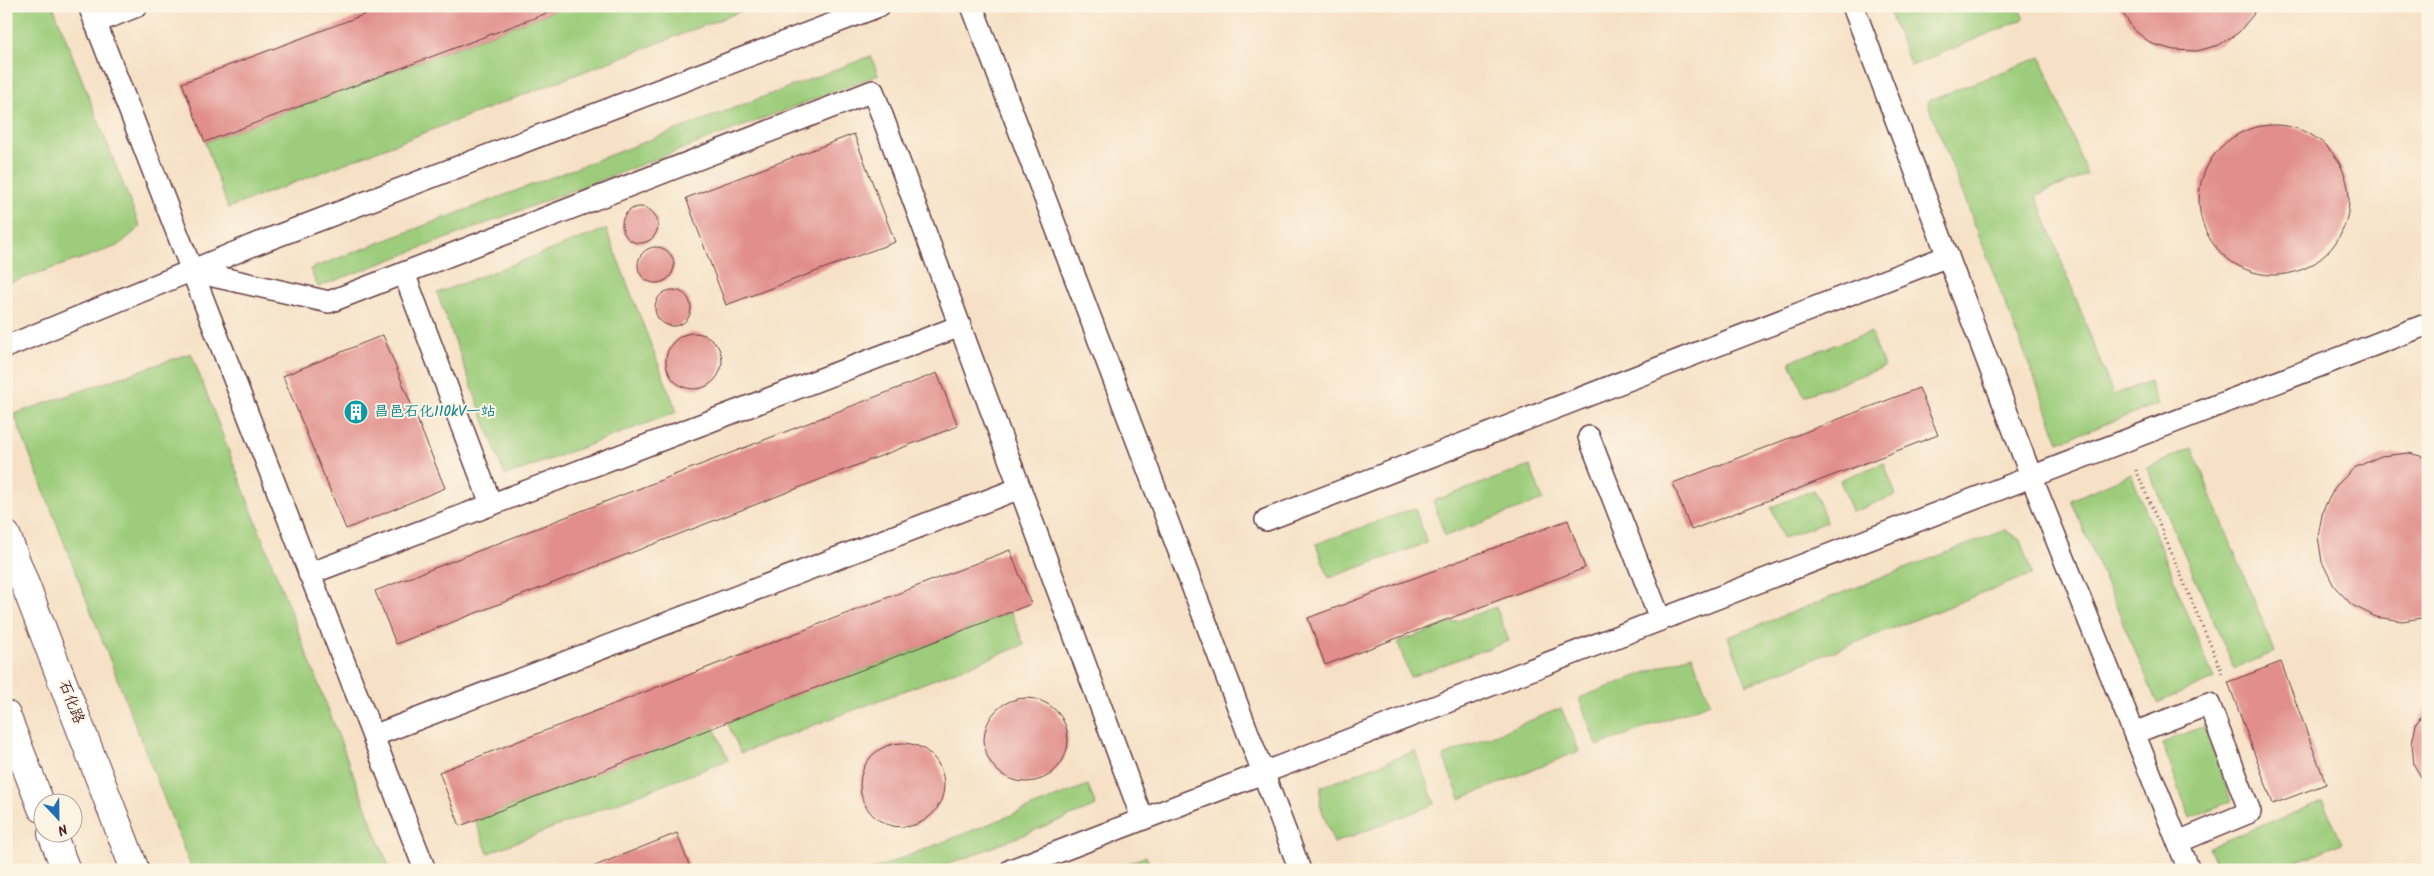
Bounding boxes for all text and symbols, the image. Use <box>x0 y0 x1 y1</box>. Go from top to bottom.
building icon: 昌邑石化110kV一站 <box>343 399 369 425</box>
place label: 昌邑石化110kV一站 <box>374 400 496 424</box>
street label: 石化路 <box>52 677 90 727</box>
north arrow <box>32 794 82 844</box>
text: N <box>54 817 71 841</box>

